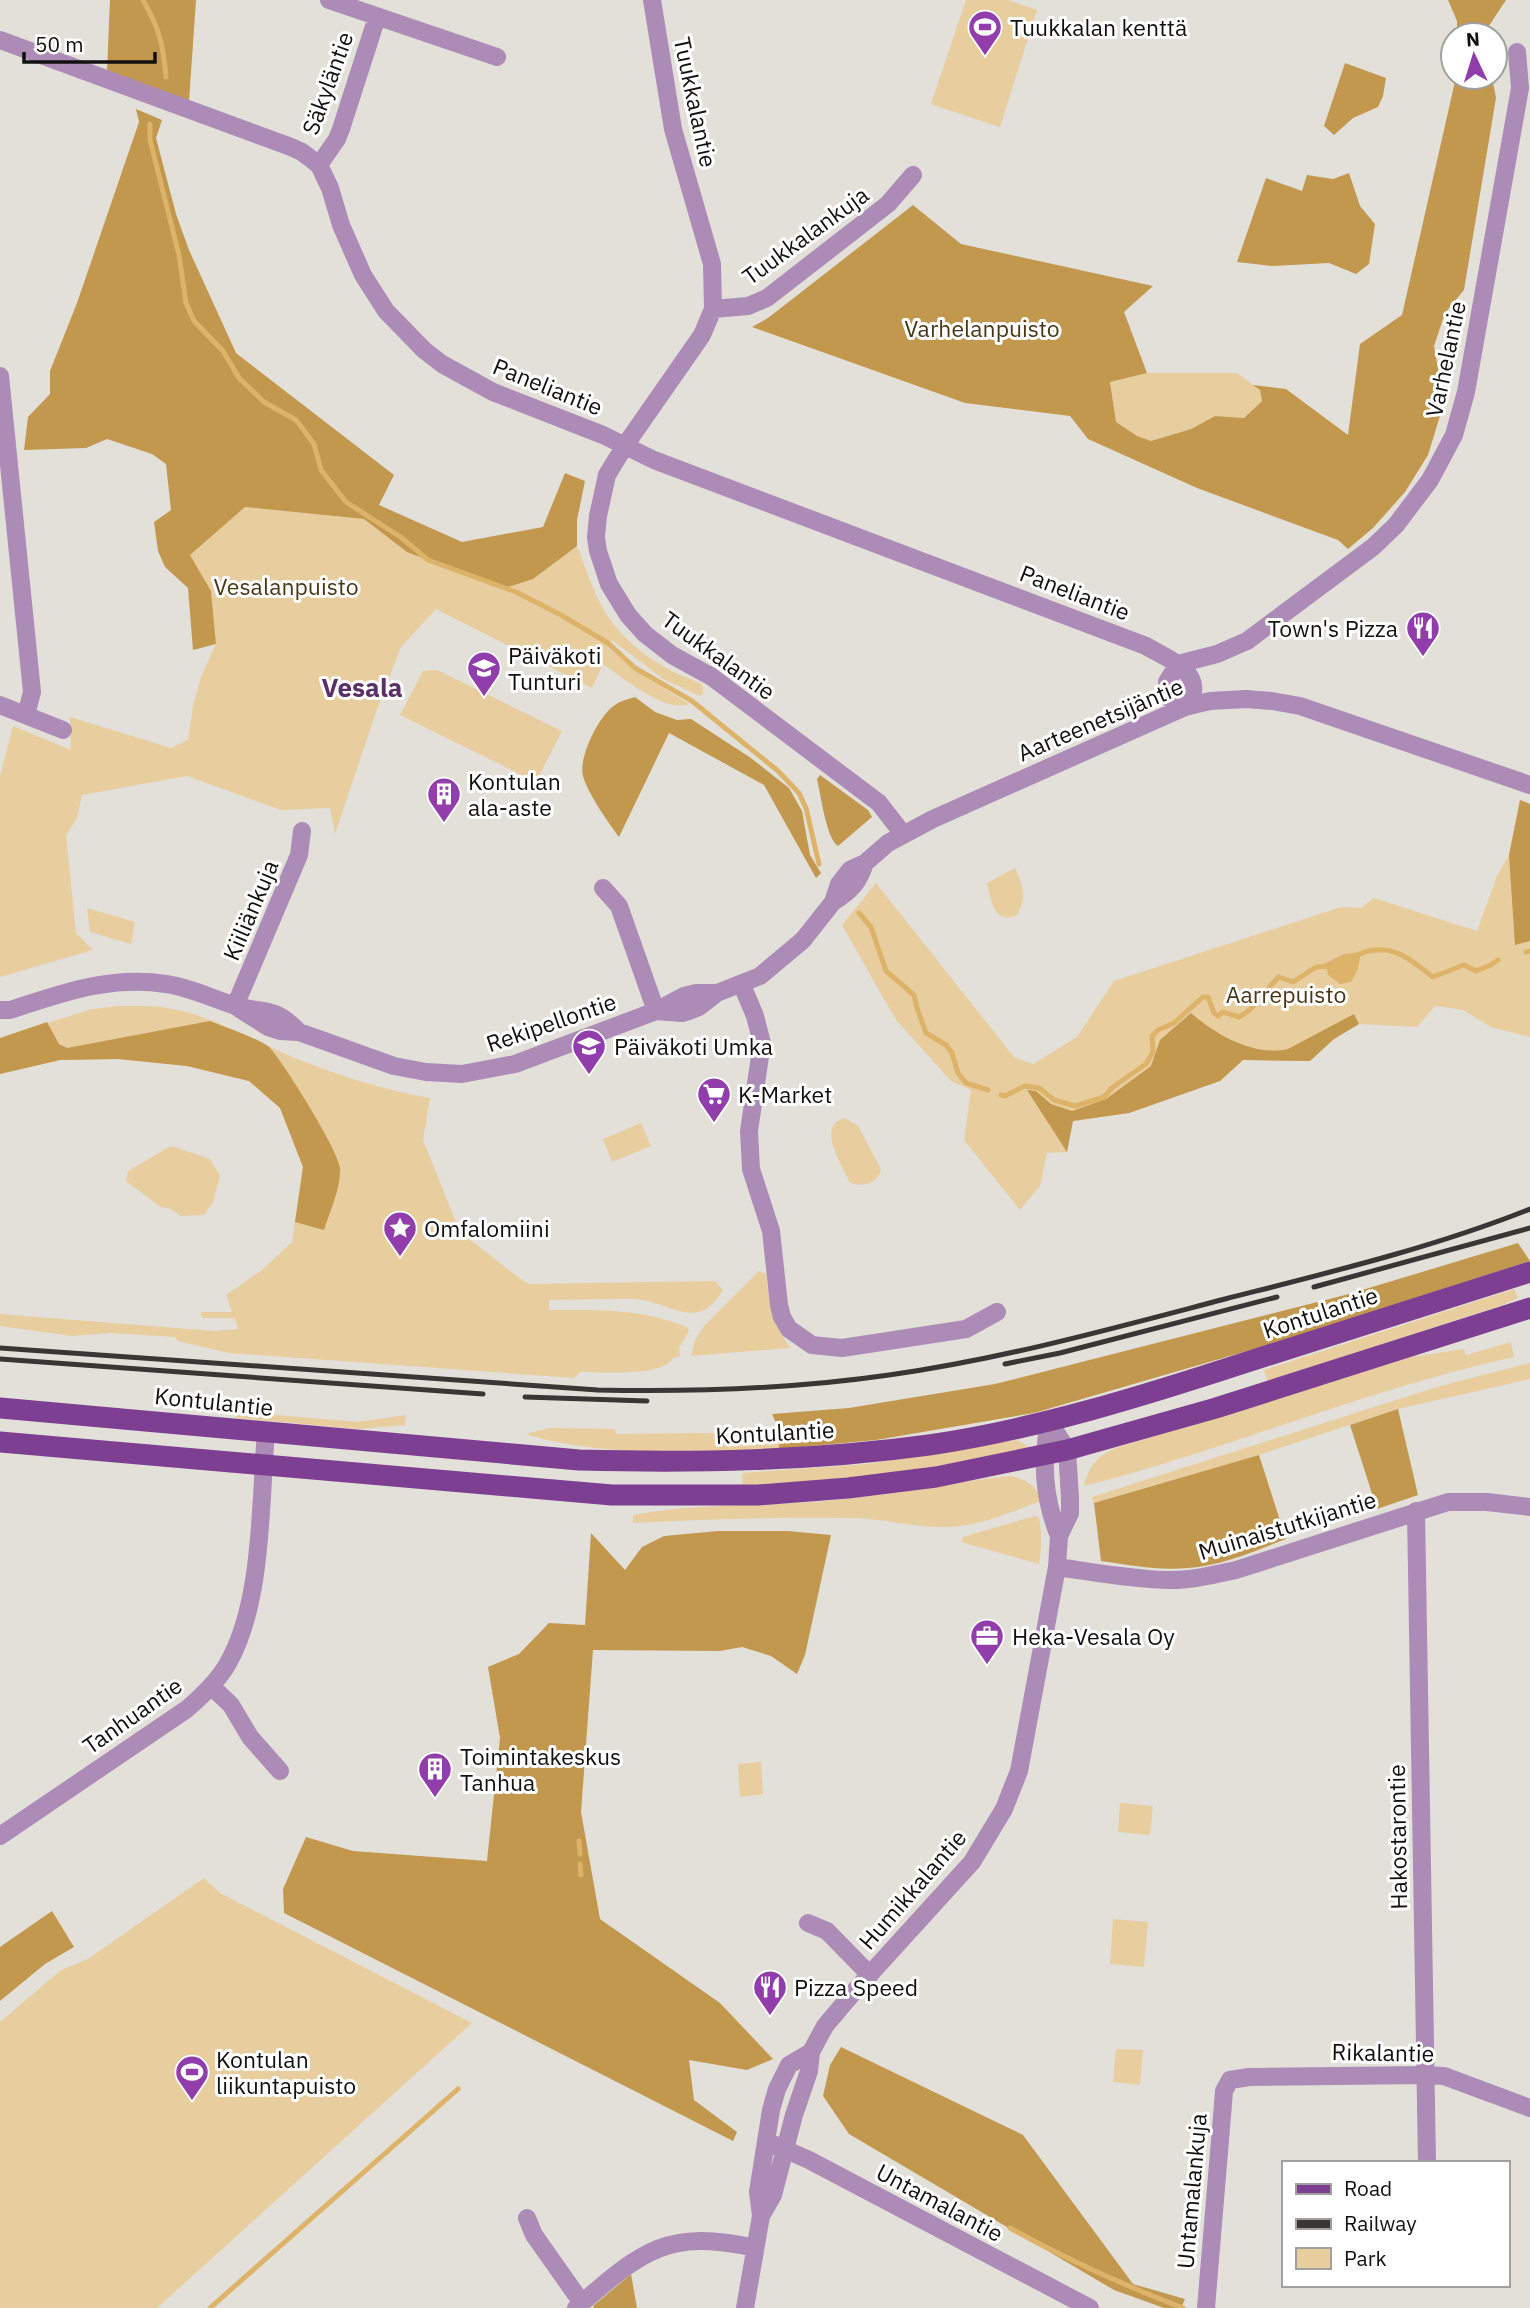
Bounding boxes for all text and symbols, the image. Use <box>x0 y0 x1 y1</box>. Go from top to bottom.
sports icon: Tuukkalan kenttä <box>966 8 1004 57</box>
place label: Tuukkalan kenttä <box>1010 12 1187 42</box>
scale bar <box>24 21 156 65</box>
north arrow <box>1439 21 1509 91</box>
street label: Säkyläntie <box>295 27 359 139</box>
text: N <box>1465 27 1481 51</box>
text: 50 m <box>35 30 84 58</box>
street label: Tuukkalantie <box>668 34 724 170</box>
street label: Tuukkalankuja <box>736 179 874 291</box>
street label: Varhelantie <box>1418 298 1472 420</box>
park label: Varhelanpuisto <box>904 313 1060 343</box>
street label: Paneliantie <box>489 350 607 422</box>
street label: Paneliantie <box>1016 557 1134 627</box>
park label: Vesalanpuisto <box>213 571 359 601</box>
street label: Tuukkalantie <box>657 604 781 706</box>
restaurant icon: Town's Pizza <box>1404 609 1442 658</box>
place label: Town's Pizza <box>1268 613 1398 643</box>
place label: Päiväkoti Tunturi <box>508 640 602 696</box>
school or university icon: Päiväkoti Tunturi <box>465 649 503 698</box>
district label: Vesala <box>321 670 403 704</box>
street label: Aarteenetsijäntie <box>1013 671 1187 767</box>
place label: Kontulan ala-aste <box>468 766 561 822</box>
building icon: Kontulan ala-aste <box>425 775 463 824</box>
street label: Kiiliänkuja <box>215 855 285 965</box>
park label: Aarrepuisto <box>1226 979 1346 1009</box>
street label: Rekipellontie <box>482 986 620 1058</box>
school or university icon: Päiväkoti Umka <box>570 1027 608 1076</box>
place label: Päiväkoti Umka <box>614 1031 773 1061</box>
supermarket icon: K-Market <box>695 1075 733 1124</box>
place label: K-Market <box>738 1079 832 1109</box>
place icon: Omfalomiini <box>381 1209 419 1258</box>
place label: Omfalomiini <box>424 1213 550 1243</box>
street label: Kontulantie <box>1259 1279 1381 1345</box>
street label: Kontulantie <box>153 1380 275 1422</box>
street label: Kontulantie <box>715 1414 835 1450</box>
street label: Muinaistutkijantie <box>1195 1484 1379 1566</box>
office icon: Heka-Vesala Oy <box>968 1617 1006 1666</box>
place label: Heka-Vesala Oy <box>1012 1621 1175 1651</box>
street label: Tanhuantie <box>76 1670 188 1760</box>
place label: Toimintakeskus Tanhua <box>460 1741 621 1797</box>
building icon: Toimintakeskus Tanhua <box>416 1750 454 1799</box>
street label: Hakostarontie <box>1381 1764 1413 1910</box>
street label: Humikkalantie <box>852 1823 972 1955</box>
restaurant icon: Pizza Speed <box>751 1968 789 2017</box>
place label: Pizza Speed <box>794 1972 918 2002</box>
street label: Rikalantie <box>1331 2036 1435 2068</box>
place label: Kontulan liikuntapuisto <box>216 2044 356 2100</box>
sports icon: Kontulan liikuntapuisto <box>173 2053 211 2102</box>
street label: Untamalankuja <box>1169 2112 1213 2270</box>
street label: Untamalantie <box>871 2156 1009 2248</box>
legend <box>1282 2161 1509 2287</box>
text: Road <box>1344 2174 1392 2202</box>
text: Railway <box>1344 2209 1417 2237</box>
text: Park <box>1344 2244 1387 2272</box>

